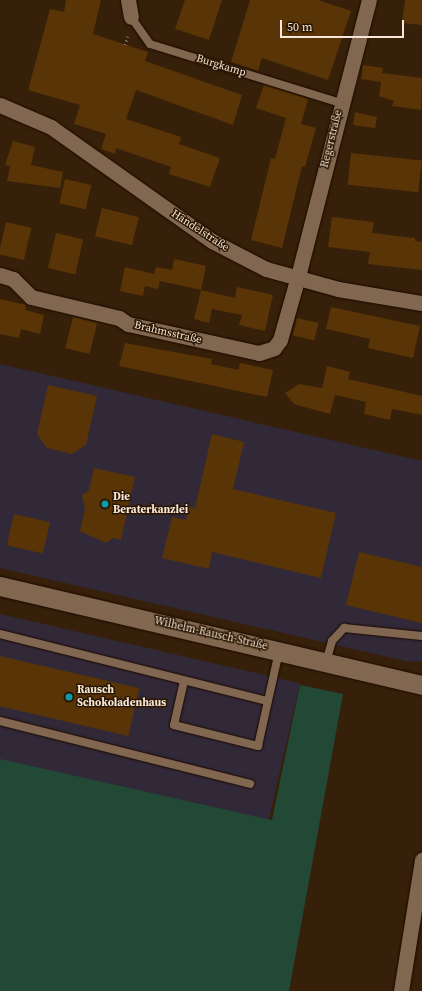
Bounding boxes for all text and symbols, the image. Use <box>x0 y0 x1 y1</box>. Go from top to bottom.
scale bar <box>282 12 406 38</box>
text: 50 m <box>287 19 313 35</box>
street label: Burgkamp <box>195 52 247 80</box>
street label: Regerstraße <box>318 109 346 169</box>
street label: Händelstraße <box>169 207 231 255</box>
street label: Brahmsstraße <box>133 319 203 347</box>
place label: Die Beraterkanzlei <box>113 491 188 517</box>
marker: Die Beraterkanzlei <box>100 499 110 509</box>
street label: Wilhelm-Rausch-Straße <box>153 614 269 654</box>
place label: Rausch Schokoladenhaus <box>77 684 166 710</box>
marker: Rausch Schokoladenhaus <box>64 692 74 702</box>

